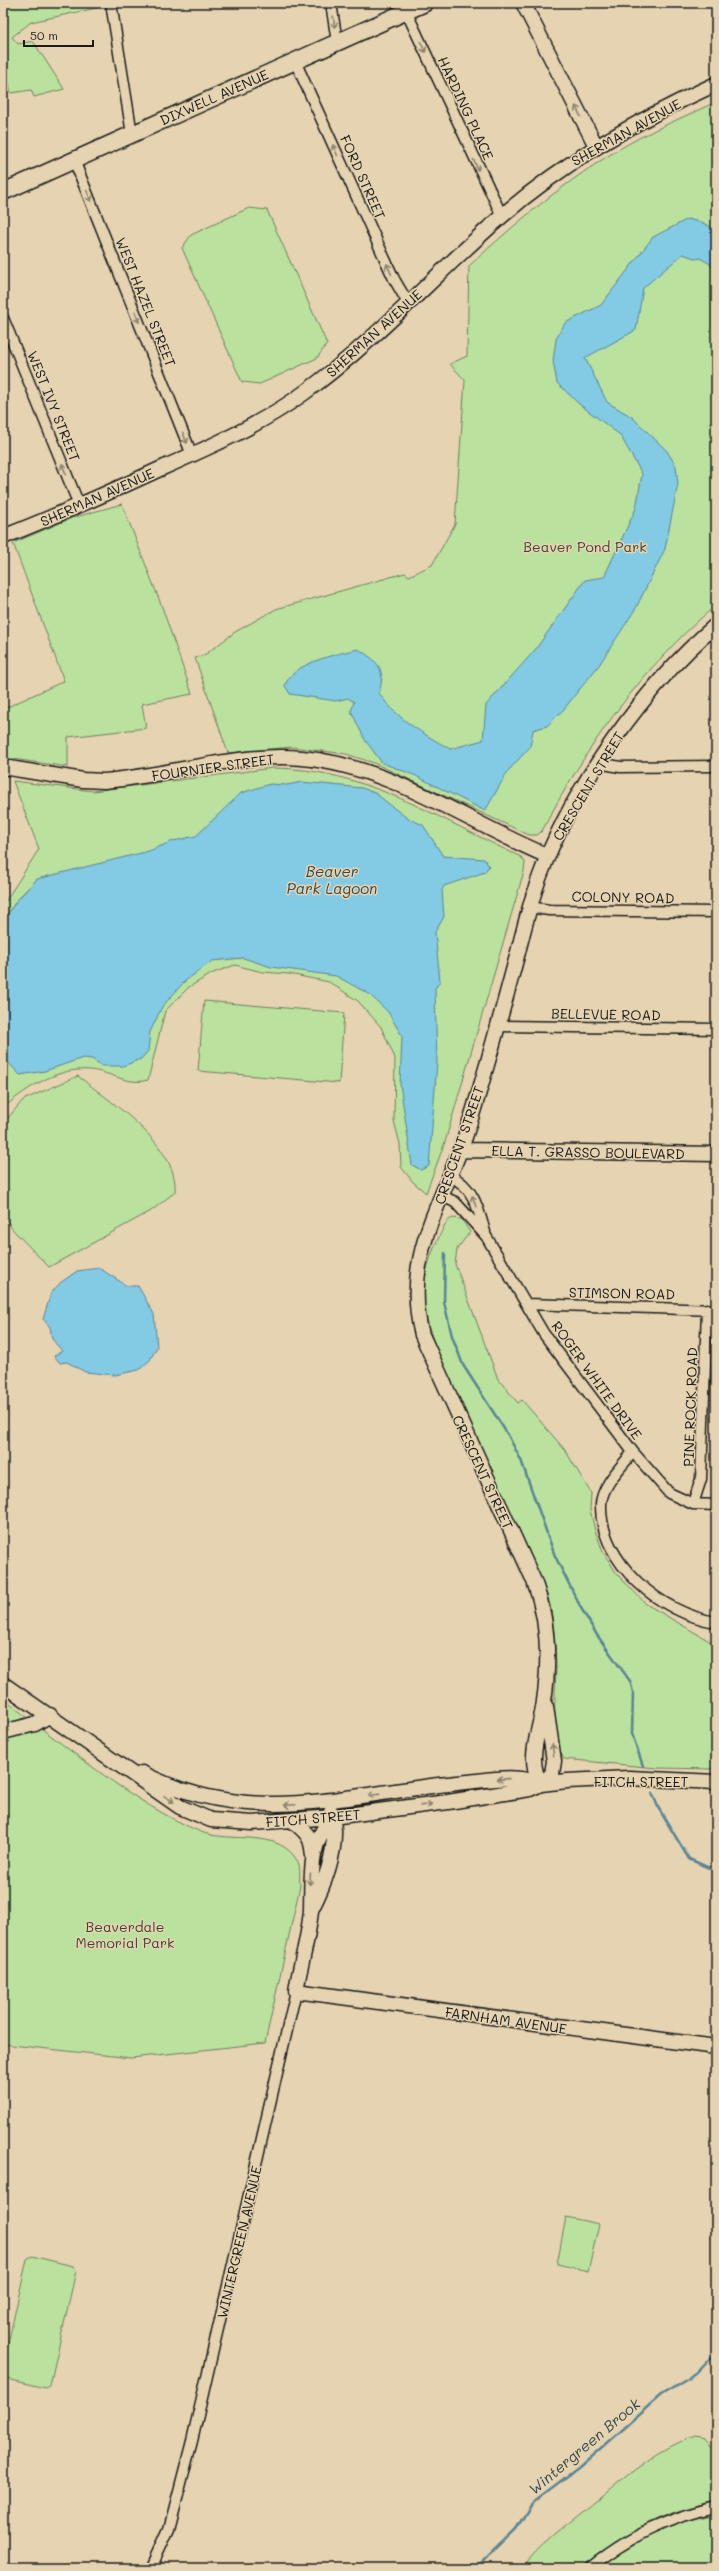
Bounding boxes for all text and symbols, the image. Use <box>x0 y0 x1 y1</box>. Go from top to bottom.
one-way arrow <box>330 16 338 29</box>
scale bar <box>24 22 93 48</box>
text: 50 m <box>30 27 58 43</box>
one-way arrow <box>419 41 427 53</box>
street label: HARDING PLACE <box>434 53 498 163</box>
street label: DIXWELL AVENUE <box>157 65 271 129</box>
street label: SHERMAN AVENUE <box>568 94 684 170</box>
one-way arrow <box>573 105 581 117</box>
street label: FORD STREET <box>336 132 390 222</box>
one-way arrow <box>331 145 338 157</box>
one-way arrow <box>473 159 481 171</box>
one-way arrow <box>85 190 93 202</box>
street label: WEST HAZEL STREET <box>111 234 181 370</box>
one-way arrow <box>385 263 392 275</box>
street label: SHERMAN AVENUE <box>322 285 426 381</box>
one-way arrow <box>134 311 141 323</box>
street label: WEST IVY STREET <box>23 348 85 464</box>
one-way arrow <box>182 431 190 443</box>
street label: SHERMAN AVENUE <box>37 463 157 531</box>
one-way arrow <box>60 464 68 476</box>
park label: Beaver Pond Park <box>523 537 647 556</box>
street label: CRESCENT STREET <box>548 728 628 844</box>
street label: FOURNIER STREET <box>150 749 276 785</box>
water label: Beaver Park Lagoon <box>287 861 377 898</box>
street label: COLONY ROAD <box>571 887 675 907</box>
street label: BELLEVUE ROAD <box>551 1004 661 1024</box>
street label: CRESCENT STREET <box>430 1083 488 1207</box>
street label: ELLA T. GRASSO BOULEVARD <box>491 1141 685 1163</box>
one-way arrow <box>470 1196 478 1208</box>
street label: STIMSON ROAD <box>569 1283 675 1303</box>
street label: ROGER WHITE DRIVE <box>547 1317 647 1443</box>
street label: PINE ROCK ROAD <box>678 1347 702 1467</box>
street label: CRESCENT STREET <box>448 1412 518 1532</box>
one-way arrow <box>549 1743 557 1756</box>
street label: FITCH STREET <box>594 1772 689 1791</box>
one-way arrow <box>497 1776 510 1783</box>
one-way arrow <box>368 1791 381 1799</box>
one-way arrow <box>163 1795 174 1803</box>
one-way arrow <box>284 1801 297 1809</box>
one-way arrow <box>419 1801 432 1809</box>
street label: FITCH STREET <box>265 1804 361 1832</box>
one-way arrow <box>306 1872 314 1885</box>
park label: Beaverdale Memorial Park <box>75 1917 175 1952</box>
street label: FARNHAM AVENUE <box>444 2002 568 2038</box>
street label: WINTERGREEN AVENUE <box>212 2164 266 2320</box>
water label: Wintergreen Brook <box>524 2393 645 2499</box>

